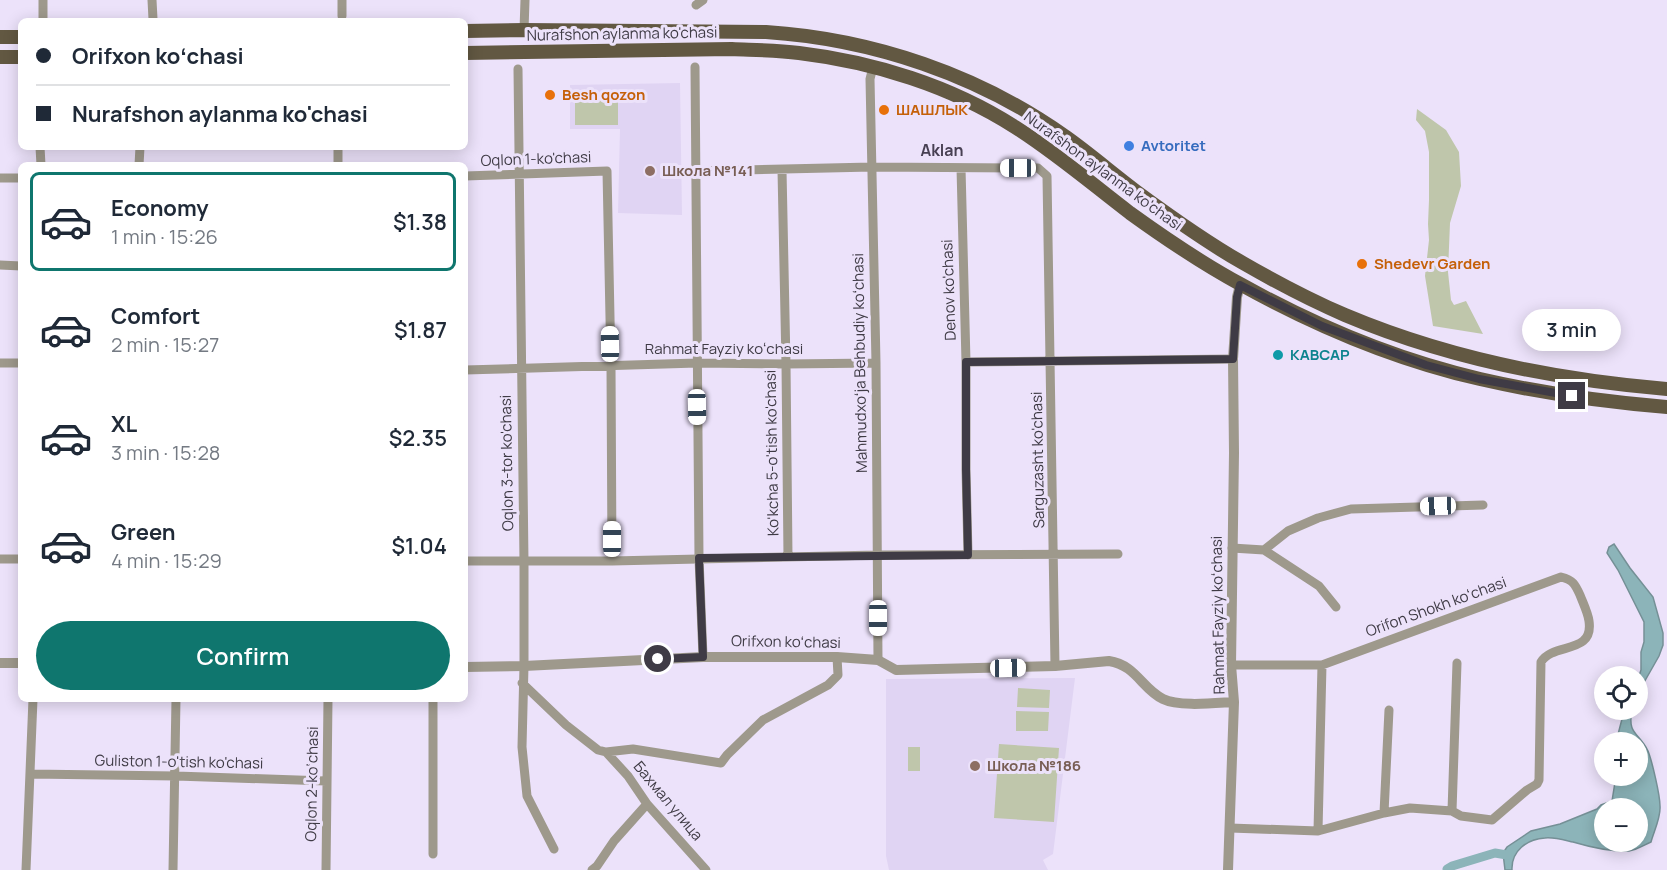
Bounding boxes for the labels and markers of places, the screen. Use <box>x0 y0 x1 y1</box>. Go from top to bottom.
place label: Besh qozon <box>562 84 645 105</box>
marker: Besh qozon <box>543 88 557 102</box>
place label: ШАШЛЫК <box>896 99 968 120</box>
marker: ШАШЛЫК <box>877 103 891 117</box>
place label: Avtoritet <box>1141 135 1206 156</box>
marker: Avtoritet <box>1122 139 1136 153</box>
place label: Школа №141 <box>662 160 753 181</box>
marker: Школа №141 <box>643 164 657 178</box>
place label: Shedevr Garden <box>1374 253 1490 274</box>
marker: Shedevr Garden <box>1355 257 1369 271</box>
place label: КАВСАР <box>1290 344 1350 365</box>
marker: КАВСАР <box>1271 348 1285 362</box>
place label: Школа №186 <box>987 755 1081 776</box>
marker: Школа №186 <box>968 759 982 773</box>

